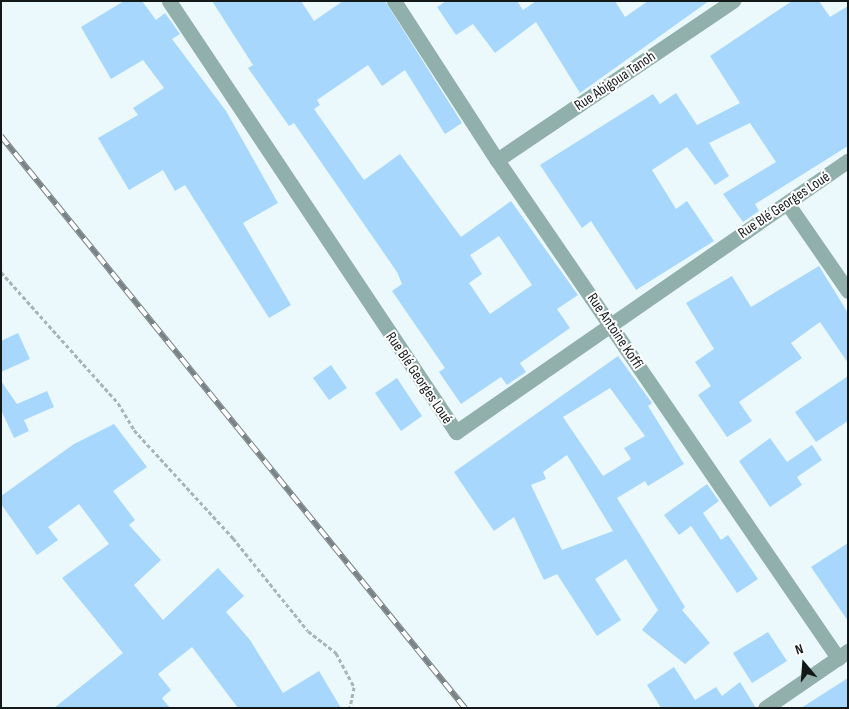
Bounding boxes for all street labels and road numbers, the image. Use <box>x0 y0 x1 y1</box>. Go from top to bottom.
street label: Rue Abigoua Tanoh <box>571 47 659 115</box>
street label: Rue Blé Georges Loué <box>735 168 833 242</box>
street label: Rue Antoine Koffi <box>583 290 647 372</box>
street label: Rue Blé Georges Loué <box>382 329 456 427</box>

